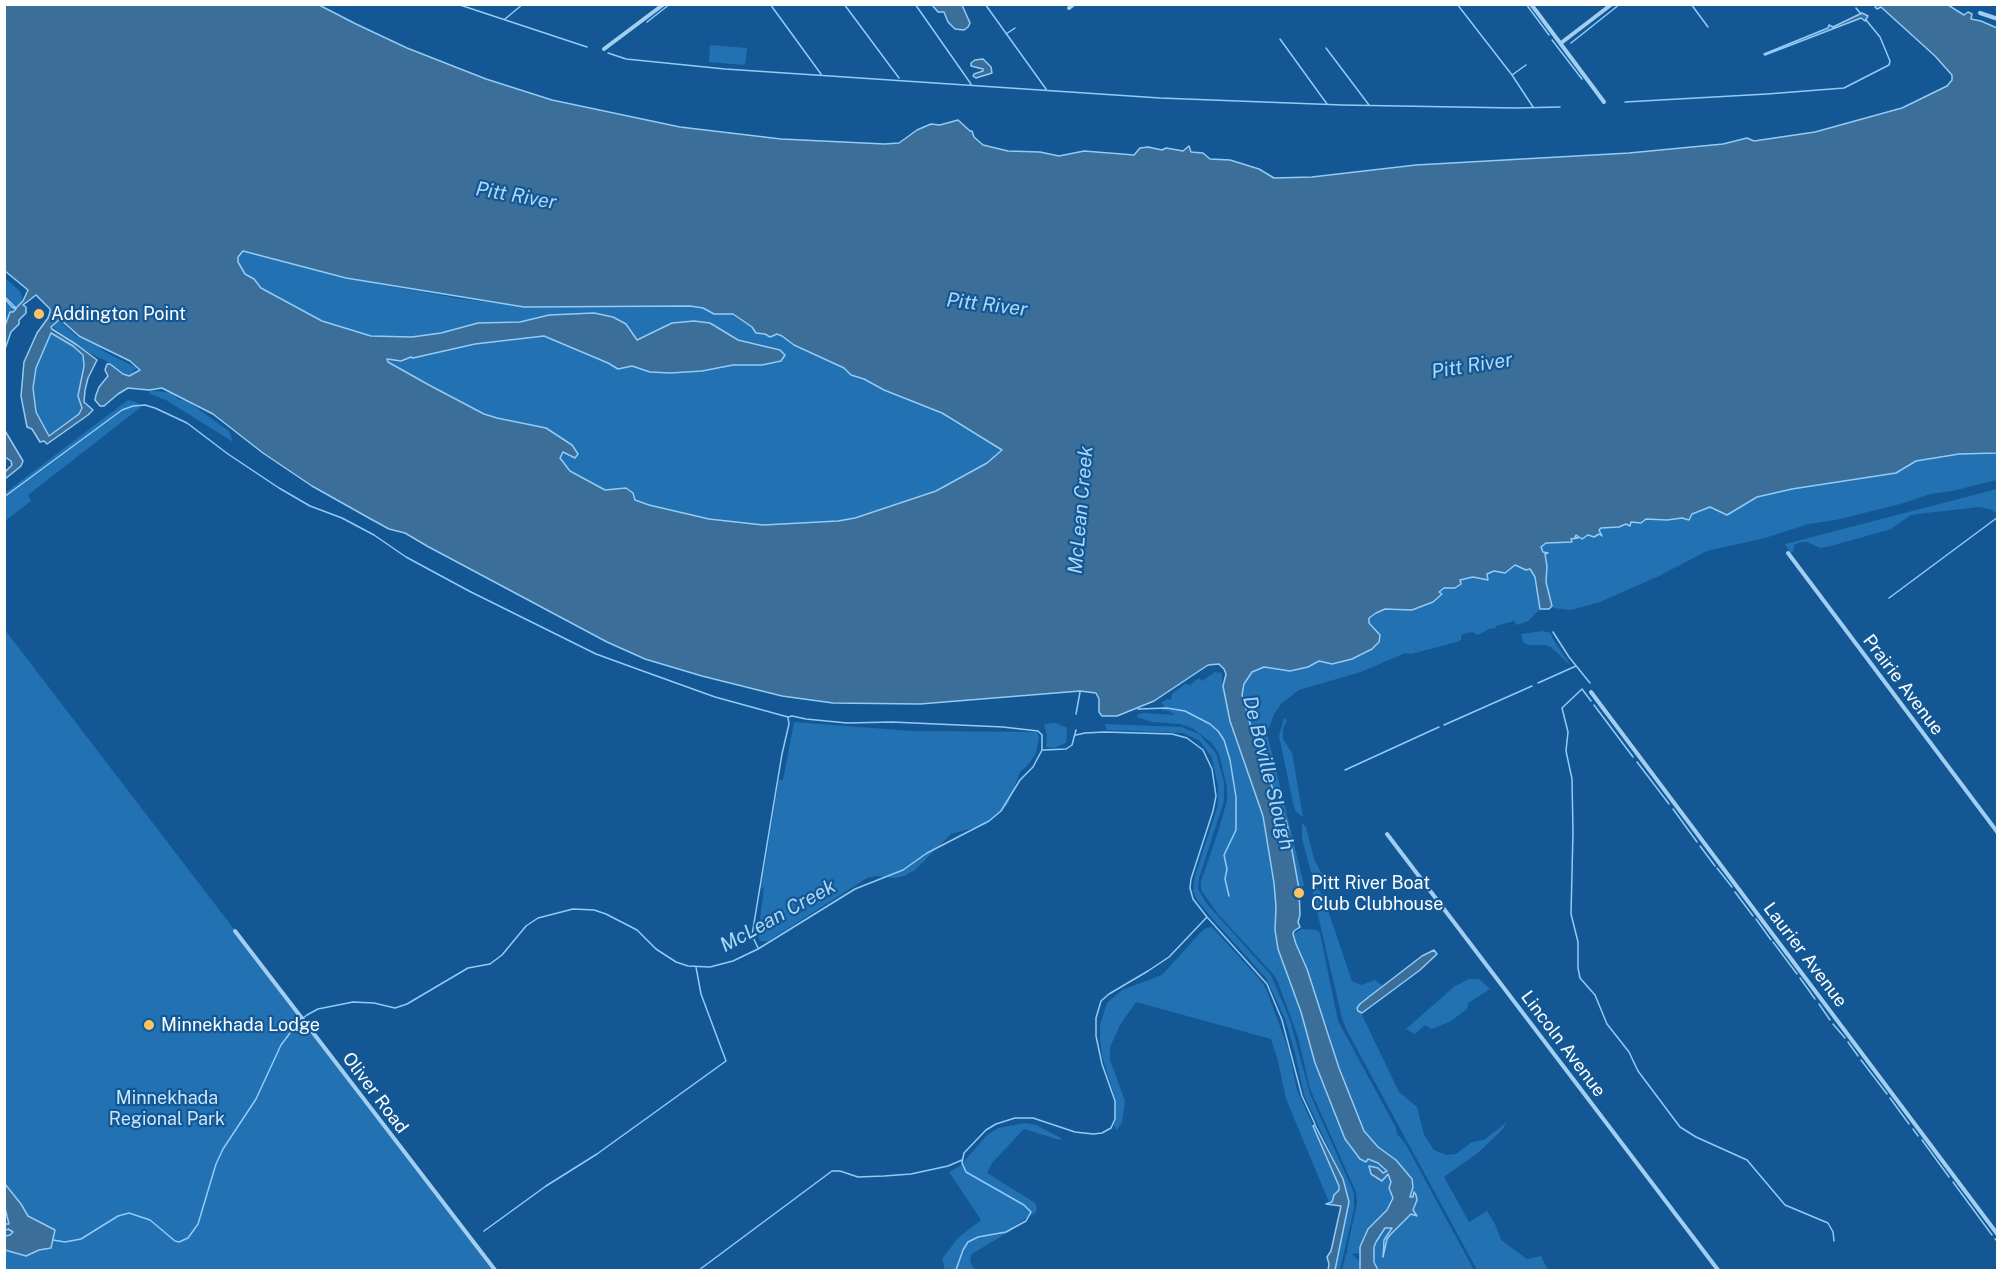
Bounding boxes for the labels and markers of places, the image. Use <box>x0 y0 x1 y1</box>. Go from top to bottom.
place label: Addington Point <box>51 303 186 325</box>
marker: Addington Point <box>32 307 46 321</box>
place label: Pitt River Boat Club Clubhouse <box>1311 872 1443 914</box>
marker: Pitt River Boat Club Clubhouse <box>1292 886 1306 900</box>
place label: Minnekhada Lodge <box>161 1014 320 1036</box>
marker: Minnekhada Lodge <box>142 1018 156 1032</box>

